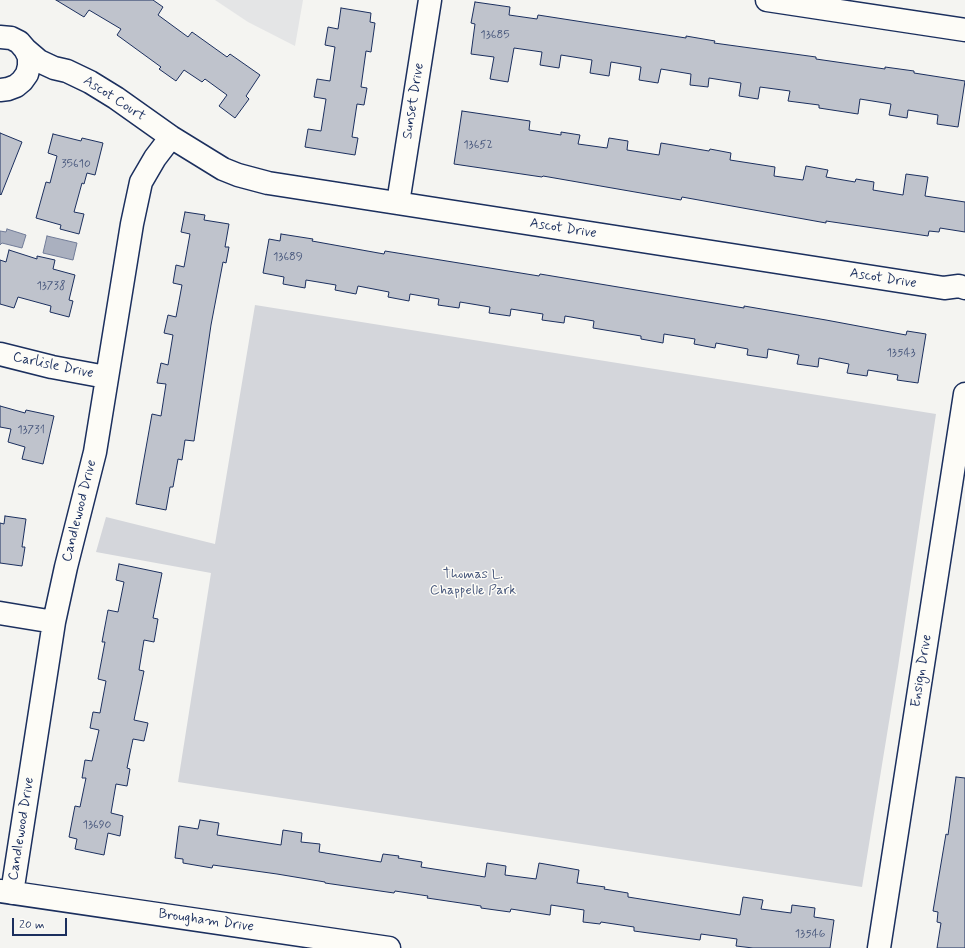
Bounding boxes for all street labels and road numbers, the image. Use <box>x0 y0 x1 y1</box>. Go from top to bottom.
street label: Sunset Drive <box>400 62 428 140</box>
street label: Ascot Court <box>80 73 148 125</box>
street label: Ascot Drive <box>528 215 598 243</box>
street label: Ascot Drive <box>848 265 918 293</box>
street label: Carlisle Drive <box>11 349 95 383</box>
street label: Candlewood Drive <box>59 458 101 564</box>
street label: Ensign Drive <box>908 633 936 709</box>
street label: Candlewood Drive <box>6 776 38 882</box>
street label: Brougham Drive <box>157 906 255 936</box>

